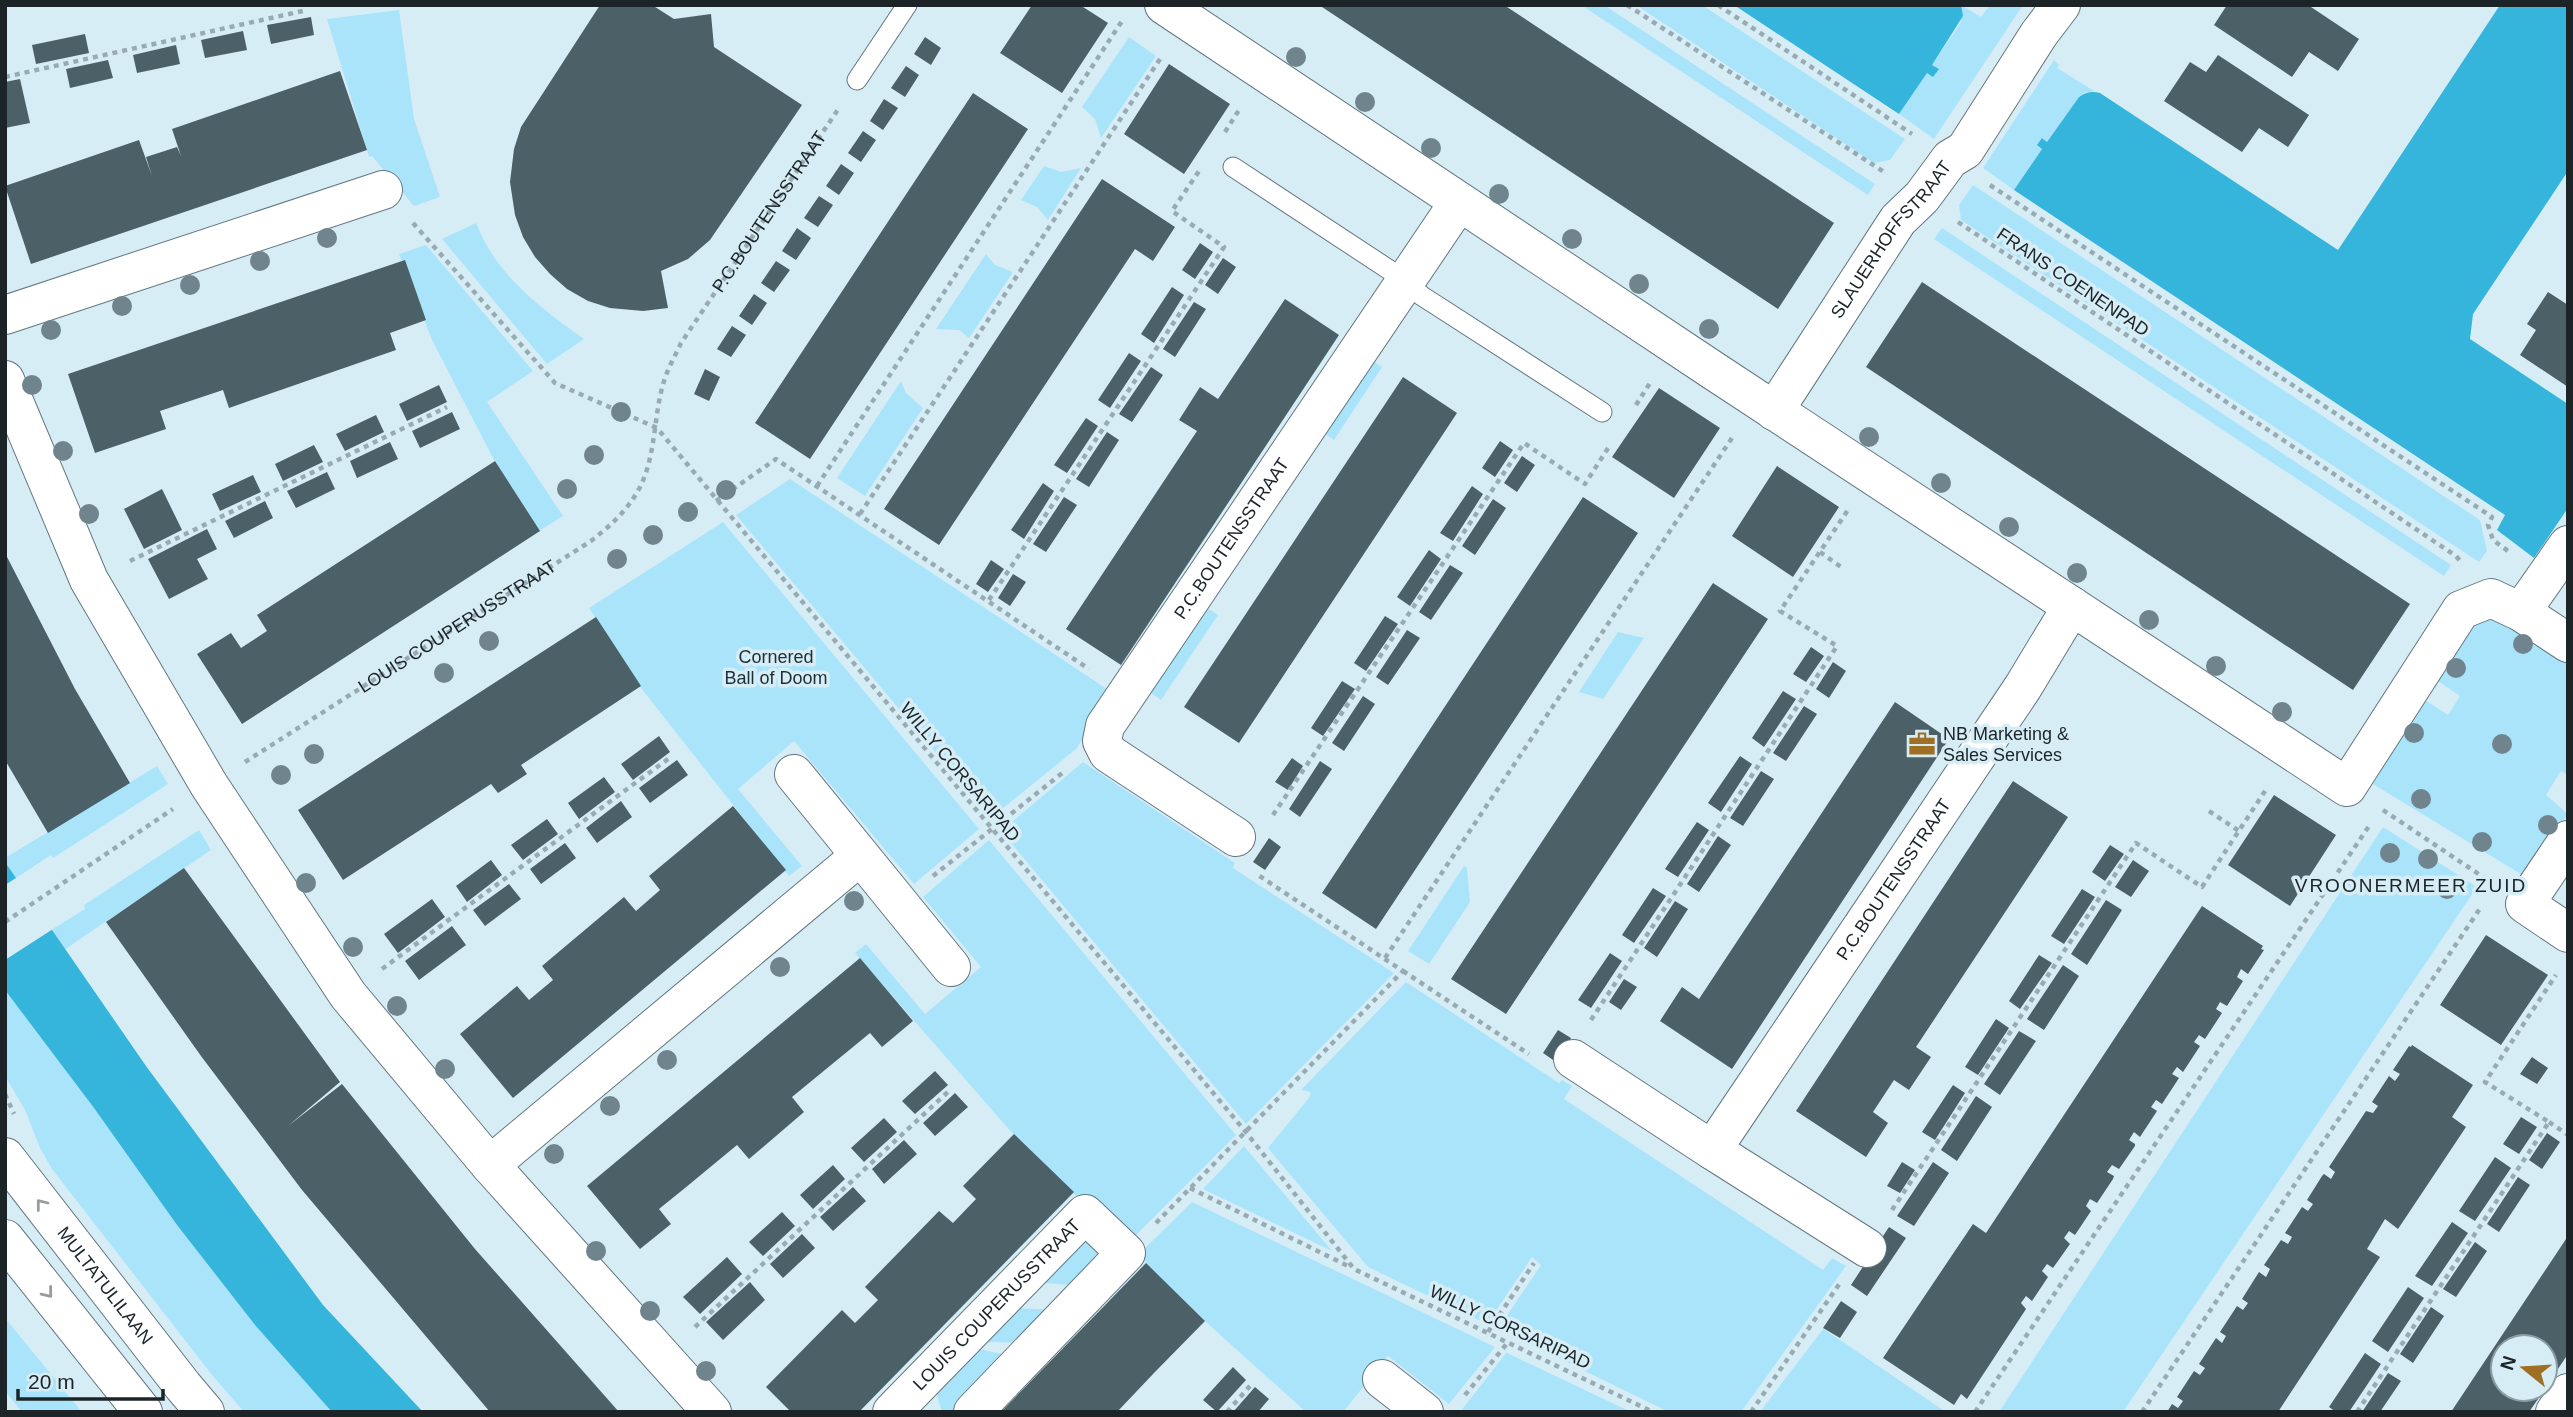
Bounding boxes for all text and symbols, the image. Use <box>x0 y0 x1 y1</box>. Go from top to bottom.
street label: P.C.BOUTENSSTRAAT <box>708 127 830 296</box>
street label: SLAUERHOFFSTRAAT <box>1827 157 1955 322</box>
street label: FRANS COENENPAD <box>1993 224 2153 340</box>
street label: P.C.BOUTENSSTRAAT <box>1170 454 1293 623</box>
street label: LOUIS COUPERUSSTRAAT <box>355 556 560 697</box>
park label: Cornered Ball of Doom <box>724 647 828 688</box>
street label: WILLY CORSARIPAD <box>896 699 1024 845</box>
place label: NB Marketing & Sales Services <box>1943 724 2069 765</box>
office icon: NB Marketing & Sales Services <box>1907 729 1937 759</box>
street label: P.C.BOUTENSSTRAAT <box>1833 795 1955 964</box>
district label: VROONERMEER ZUID <box>2295 875 2527 896</box>
one-way arrow <box>37 1200 50 1212</box>
street label: LOUIS COUPERUSSTRAAT <box>909 1215 1084 1394</box>
street label: MULTATULILAAN <box>53 1223 157 1348</box>
street label: WILLY CORSARIPAD <box>1426 1281 1594 1373</box>
one-way arrow <box>39 1285 52 1297</box>
north arrow <box>2489 1333 2559 1403</box>
text: N <box>2496 1353 2520 1373</box>
scale bar <box>18 1358 163 1402</box>
text: 20 m <box>28 1370 75 1393</box>

